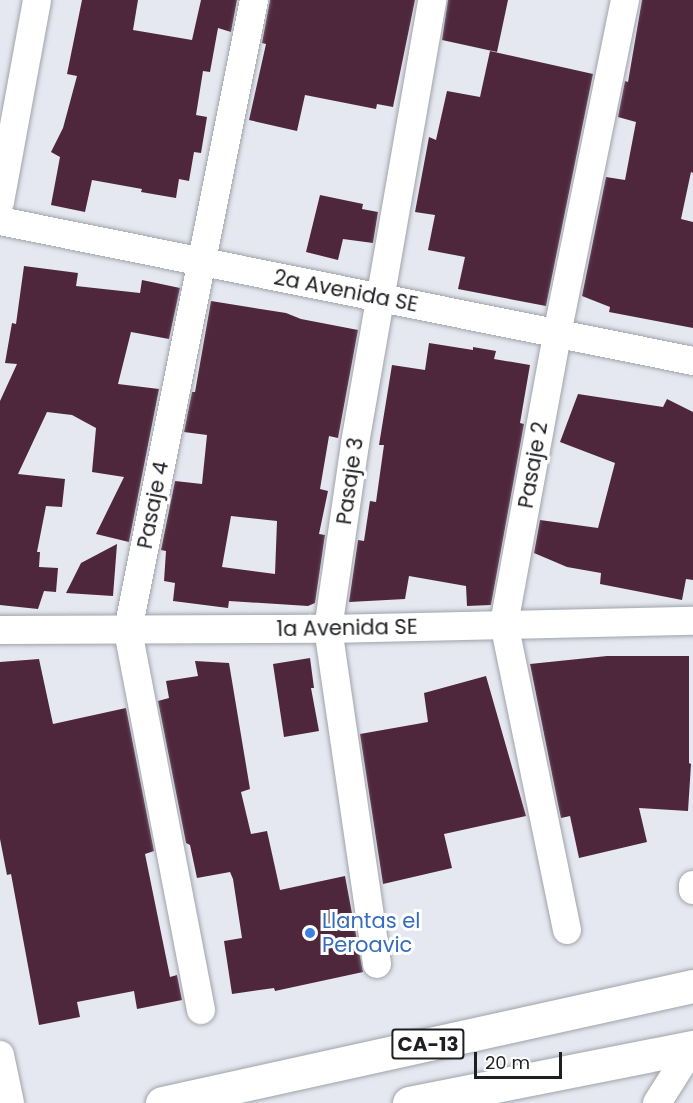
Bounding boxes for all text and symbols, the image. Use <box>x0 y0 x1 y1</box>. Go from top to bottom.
street label: 2a Avenida SE <box>272 265 420 317</box>
street label: Pasaje 2 <box>513 420 553 510</box>
street label: Pasaje 3 <box>331 436 369 526</box>
street label: Pasaje 4 <box>132 459 174 551</box>
street label: 1a Avenida SE <box>276 614 418 642</box>
place label: Llantas el Peroavic <box>322 908 420 958</box>
marker: Llantas el Peroavic <box>303 926 317 940</box>
road number: CA-13 <box>390 1027 466 1061</box>
scale bar <box>477 1040 566 1078</box>
text: 20 m <box>485 1050 530 1075</box>

